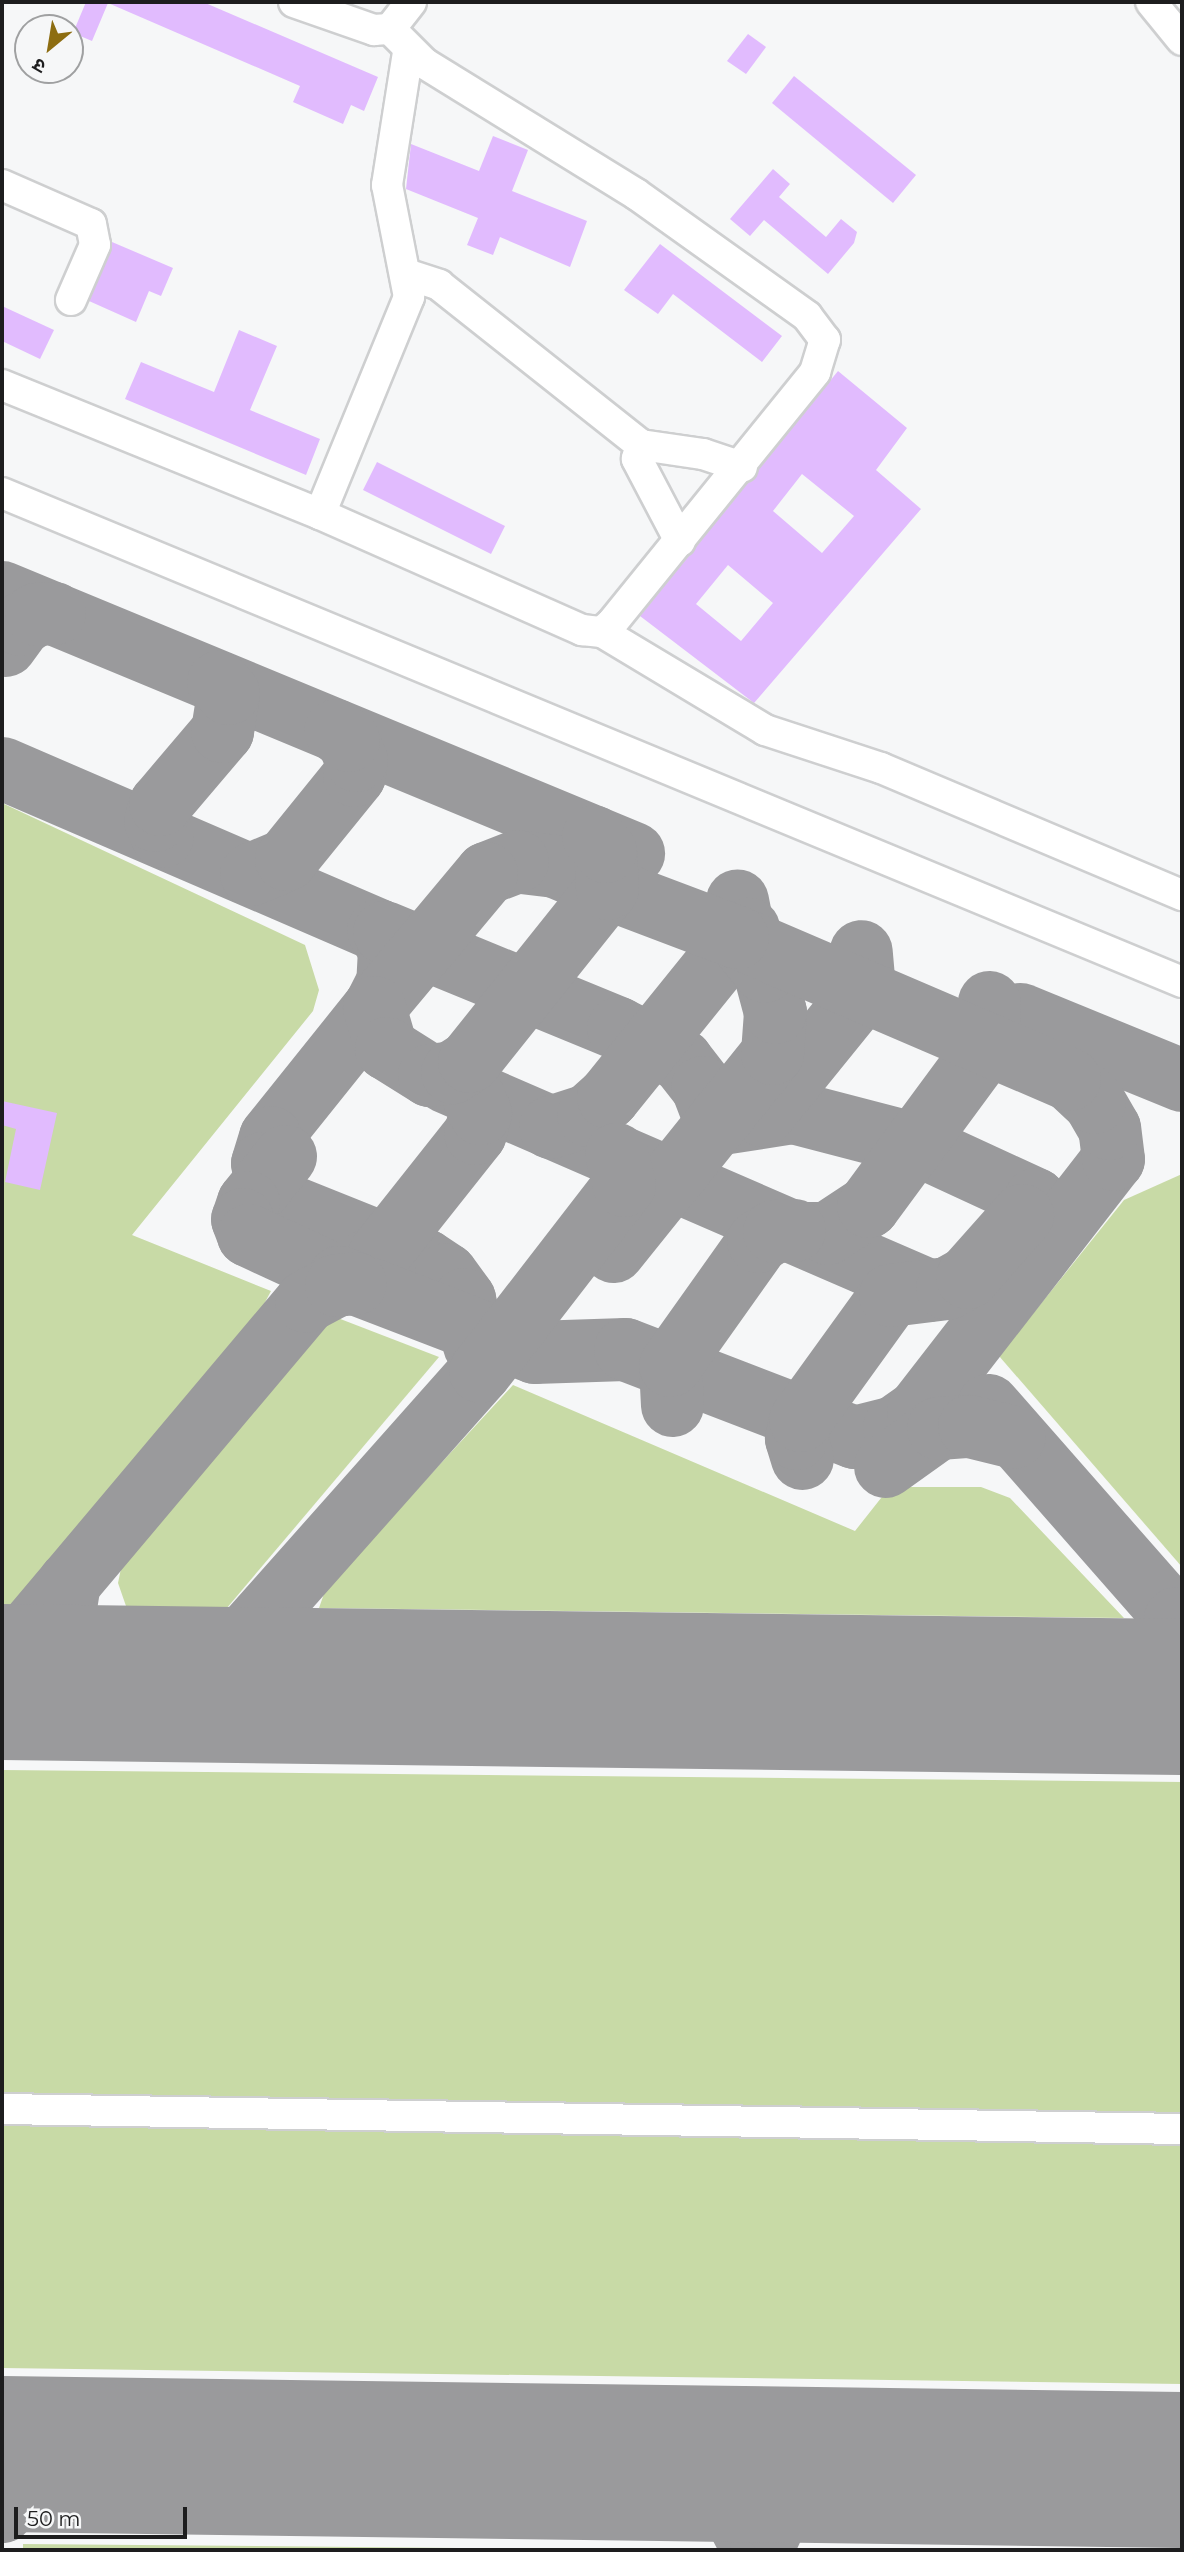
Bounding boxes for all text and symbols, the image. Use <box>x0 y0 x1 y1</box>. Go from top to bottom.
north arrow <box>14 14 84 84</box>
text: उ <box>29 53 50 79</box>
scale bar <box>18 2492 191 2536</box>
text: 50 m <box>27 2506 81 2531</box>

